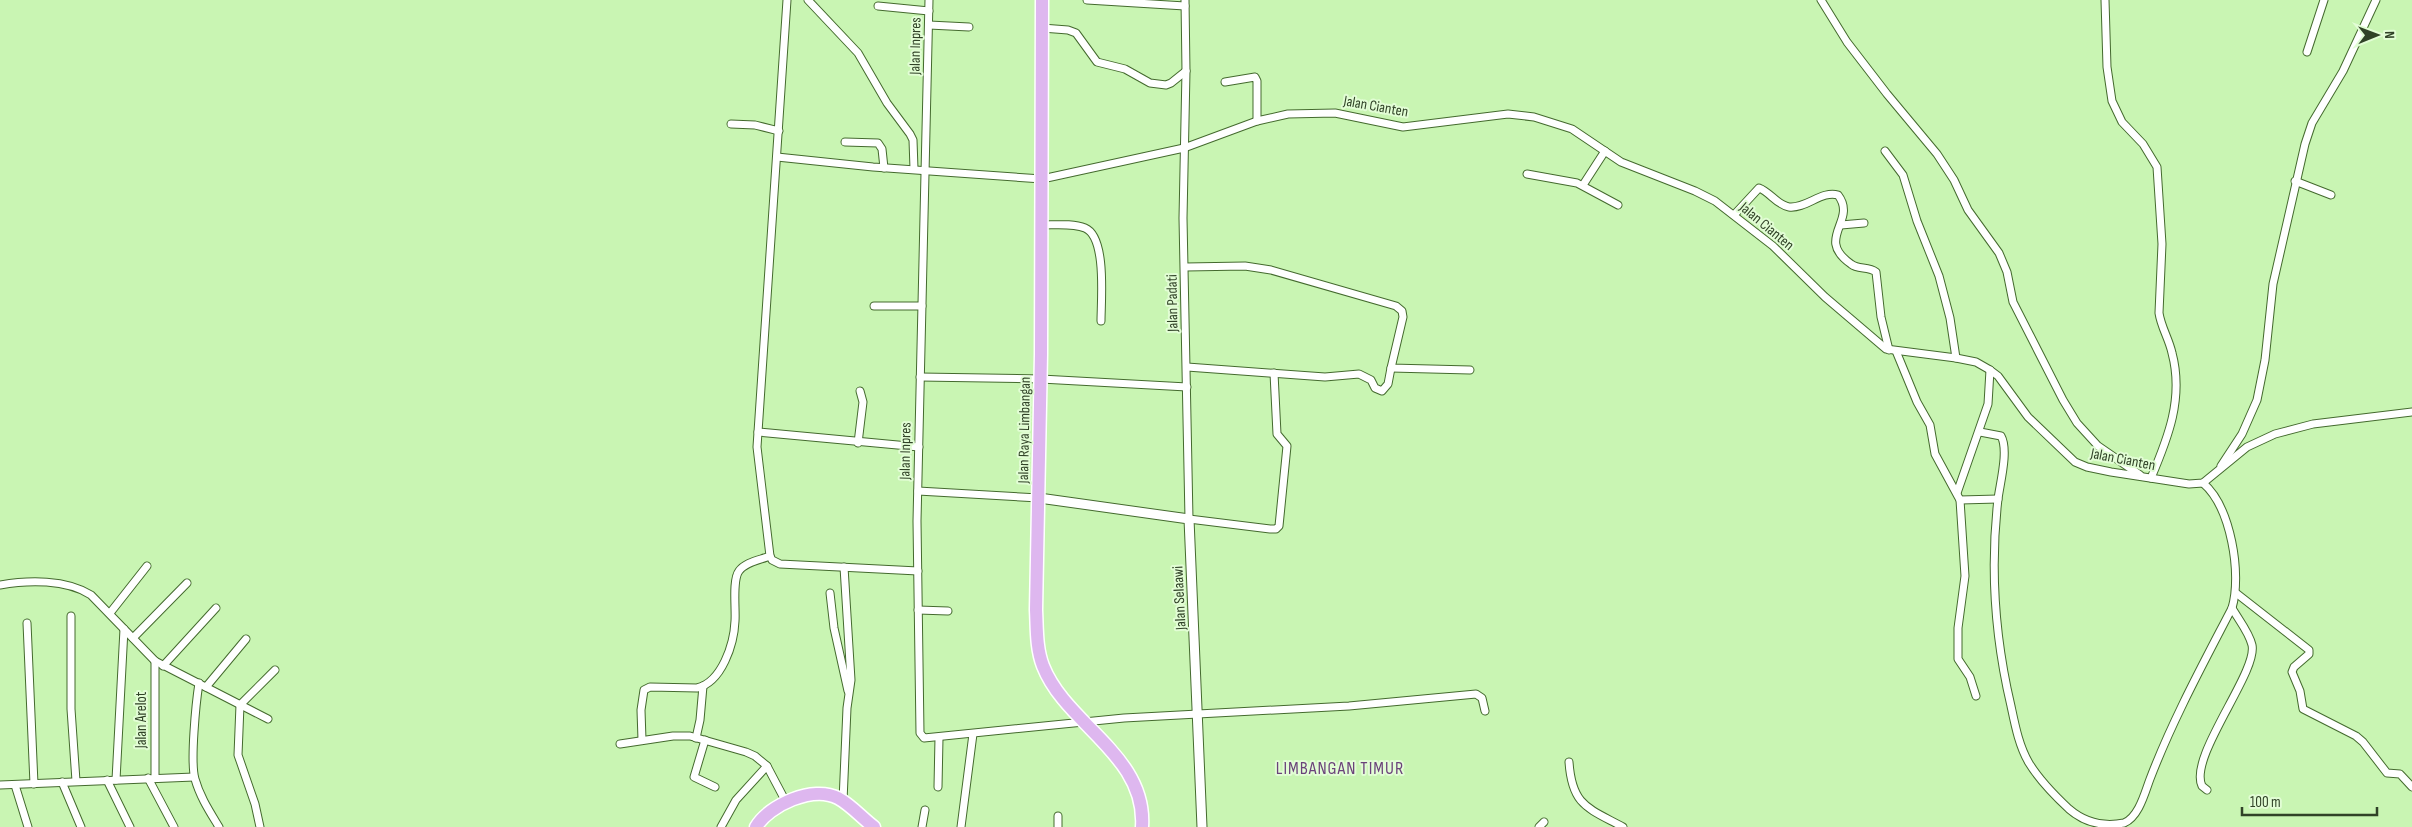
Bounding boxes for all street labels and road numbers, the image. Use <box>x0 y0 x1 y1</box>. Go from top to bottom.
street label: Jalan Inpres <box>905 17 925 76</box>
street label: Jalan Cianten <box>1341 91 1410 122</box>
street label: Jalan Cianten <box>1735 197 1798 255</box>
street label: Jalan Padati <box>1162 274 1183 333</box>
street label: Jalan Raya Limbangan <box>1014 376 1035 485</box>
street label: Jalan Inpres <box>895 422 915 481</box>
street label: Jalan Cianten <box>2088 444 2157 475</box>
street label: Jalan Selaawi <box>1168 565 1191 631</box>
street label: Jalan Arelot <box>132 691 151 749</box>

